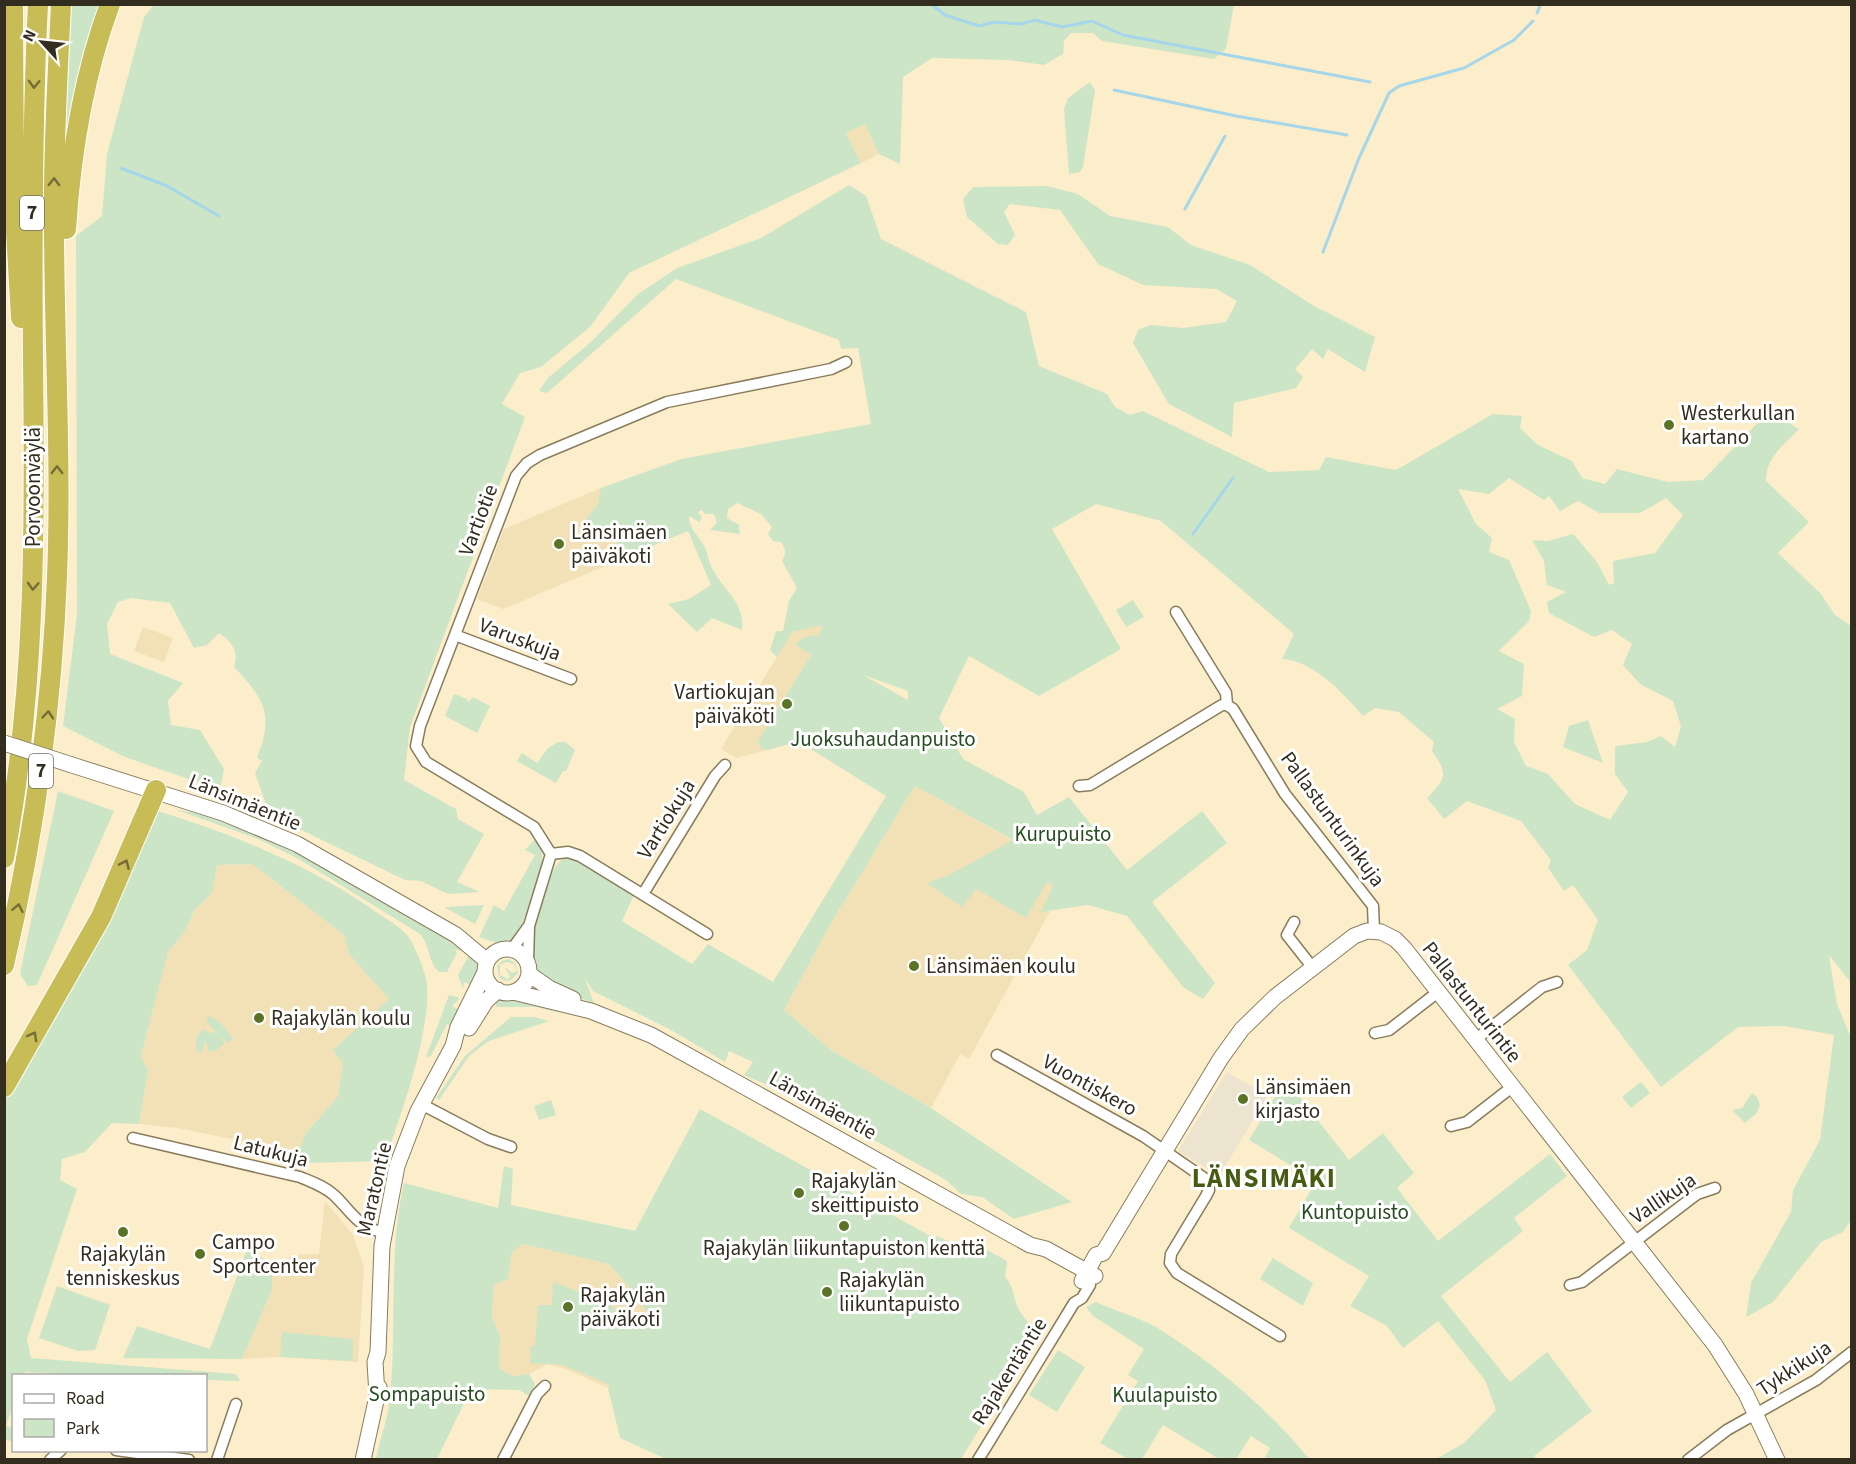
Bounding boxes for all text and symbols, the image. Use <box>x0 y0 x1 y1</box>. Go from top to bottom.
north arrow <box>12 12 72 72</box>
text: N <box>17 26 42 45</box>
one-way arrow <box>28 79 41 88</box>
one-way arrow <box>48 178 61 187</box>
road number: 7 <box>20 196 44 230</box>
place label: Westerkullan kartano <box>1681 398 1795 452</box>
marker: Westerkullan kartano <box>1662 418 1676 432</box>
street label: Porvoonväylä <box>18 427 48 547</box>
one-way arrow <box>51 465 63 474</box>
street label: Vartiotie <box>451 480 505 560</box>
place label: Länsimäen päiväkoti <box>571 517 667 571</box>
marker: Länsimäen päiväkoti <box>552 537 566 551</box>
one-way arrow <box>27 582 40 591</box>
street label: Varuskuja <box>475 610 565 668</box>
place label: Vartiokujan päiväköti <box>674 677 775 731</box>
marker: Vartiokujan päiväköti <box>780 697 794 711</box>
one-way arrow <box>41 711 54 720</box>
park label: Juoksuhaudanpuisto <box>790 724 976 754</box>
street label: Pallastunturinkuja <box>1274 745 1392 893</box>
road number: 7 <box>29 754 53 788</box>
street label: Länsimäentie <box>184 766 306 838</box>
street label: Vartiokuja <box>630 773 702 865</box>
park label: Kurupuisto <box>1015 819 1111 849</box>
one-way arrow <box>118 859 130 870</box>
one-way arrow <box>10 903 23 913</box>
street label: Pallastunturintie <box>1415 935 1529 1069</box>
place label: Länsimäen koulu <box>926 951 1076 981</box>
marker: Länsimäen koulu <box>907 959 921 973</box>
place label: Rajakylän koulu <box>271 1003 411 1033</box>
marker: Rajakylän koulu <box>252 1011 266 1025</box>
one-way arrow <box>26 1032 37 1042</box>
street label: Vuontiskero <box>1037 1047 1143 1123</box>
street label: Länsimäentie <box>764 1063 882 1147</box>
place label: Länsimäen kirjasto <box>1255 1072 1351 1126</box>
marker: Länsimäen kirjasto <box>1236 1092 1250 1106</box>
street label: Latukuja <box>230 1127 312 1175</box>
street label: Maratontie <box>349 1139 399 1239</box>
district label: LÄNSIMÄKI <box>1192 1159 1336 1198</box>
street label: Vallikuja <box>1624 1165 1702 1231</box>
place label: Rajakylän skeittipuisto <box>811 1166 919 1220</box>
marker: Rajakylän skeittipuisto <box>792 1186 806 1200</box>
park label: Kuntopuisto <box>1301 1197 1409 1227</box>
marker: Rajakylän liikuntapuiston kenttä <box>837 1219 851 1233</box>
marker: Rajakylän tenniskeskus <box>116 1225 130 1239</box>
place label: Campo Sportcenter <box>212 1227 317 1281</box>
place label: Rajakylän liikuntapuiston kenttä <box>703 1233 985 1263</box>
place label: Rajakylän tenniskeskus <box>66 1239 180 1293</box>
marker: Campo Sportcenter <box>193 1247 207 1261</box>
place label: Rajakylän liikuntapuisto <box>839 1265 960 1319</box>
place label: Rajakylän päiväkoti <box>580 1280 666 1334</box>
marker: Rajakylän liikuntapuisto <box>820 1285 834 1299</box>
marker: Rajakylän päiväkoti <box>561 1300 575 1314</box>
street label: Rajakentäntie <box>964 1312 1054 1430</box>
street label: Tykkikuja <box>1751 1333 1837 1403</box>
legend <box>12 1374 207 1452</box>
park label: Sompapuisto <box>369 1379 485 1409</box>
park label: Kuulapuisto <box>1112 1380 1218 1410</box>
text: Road <box>66 1386 105 1411</box>
text: Park <box>66 1416 100 1441</box>

